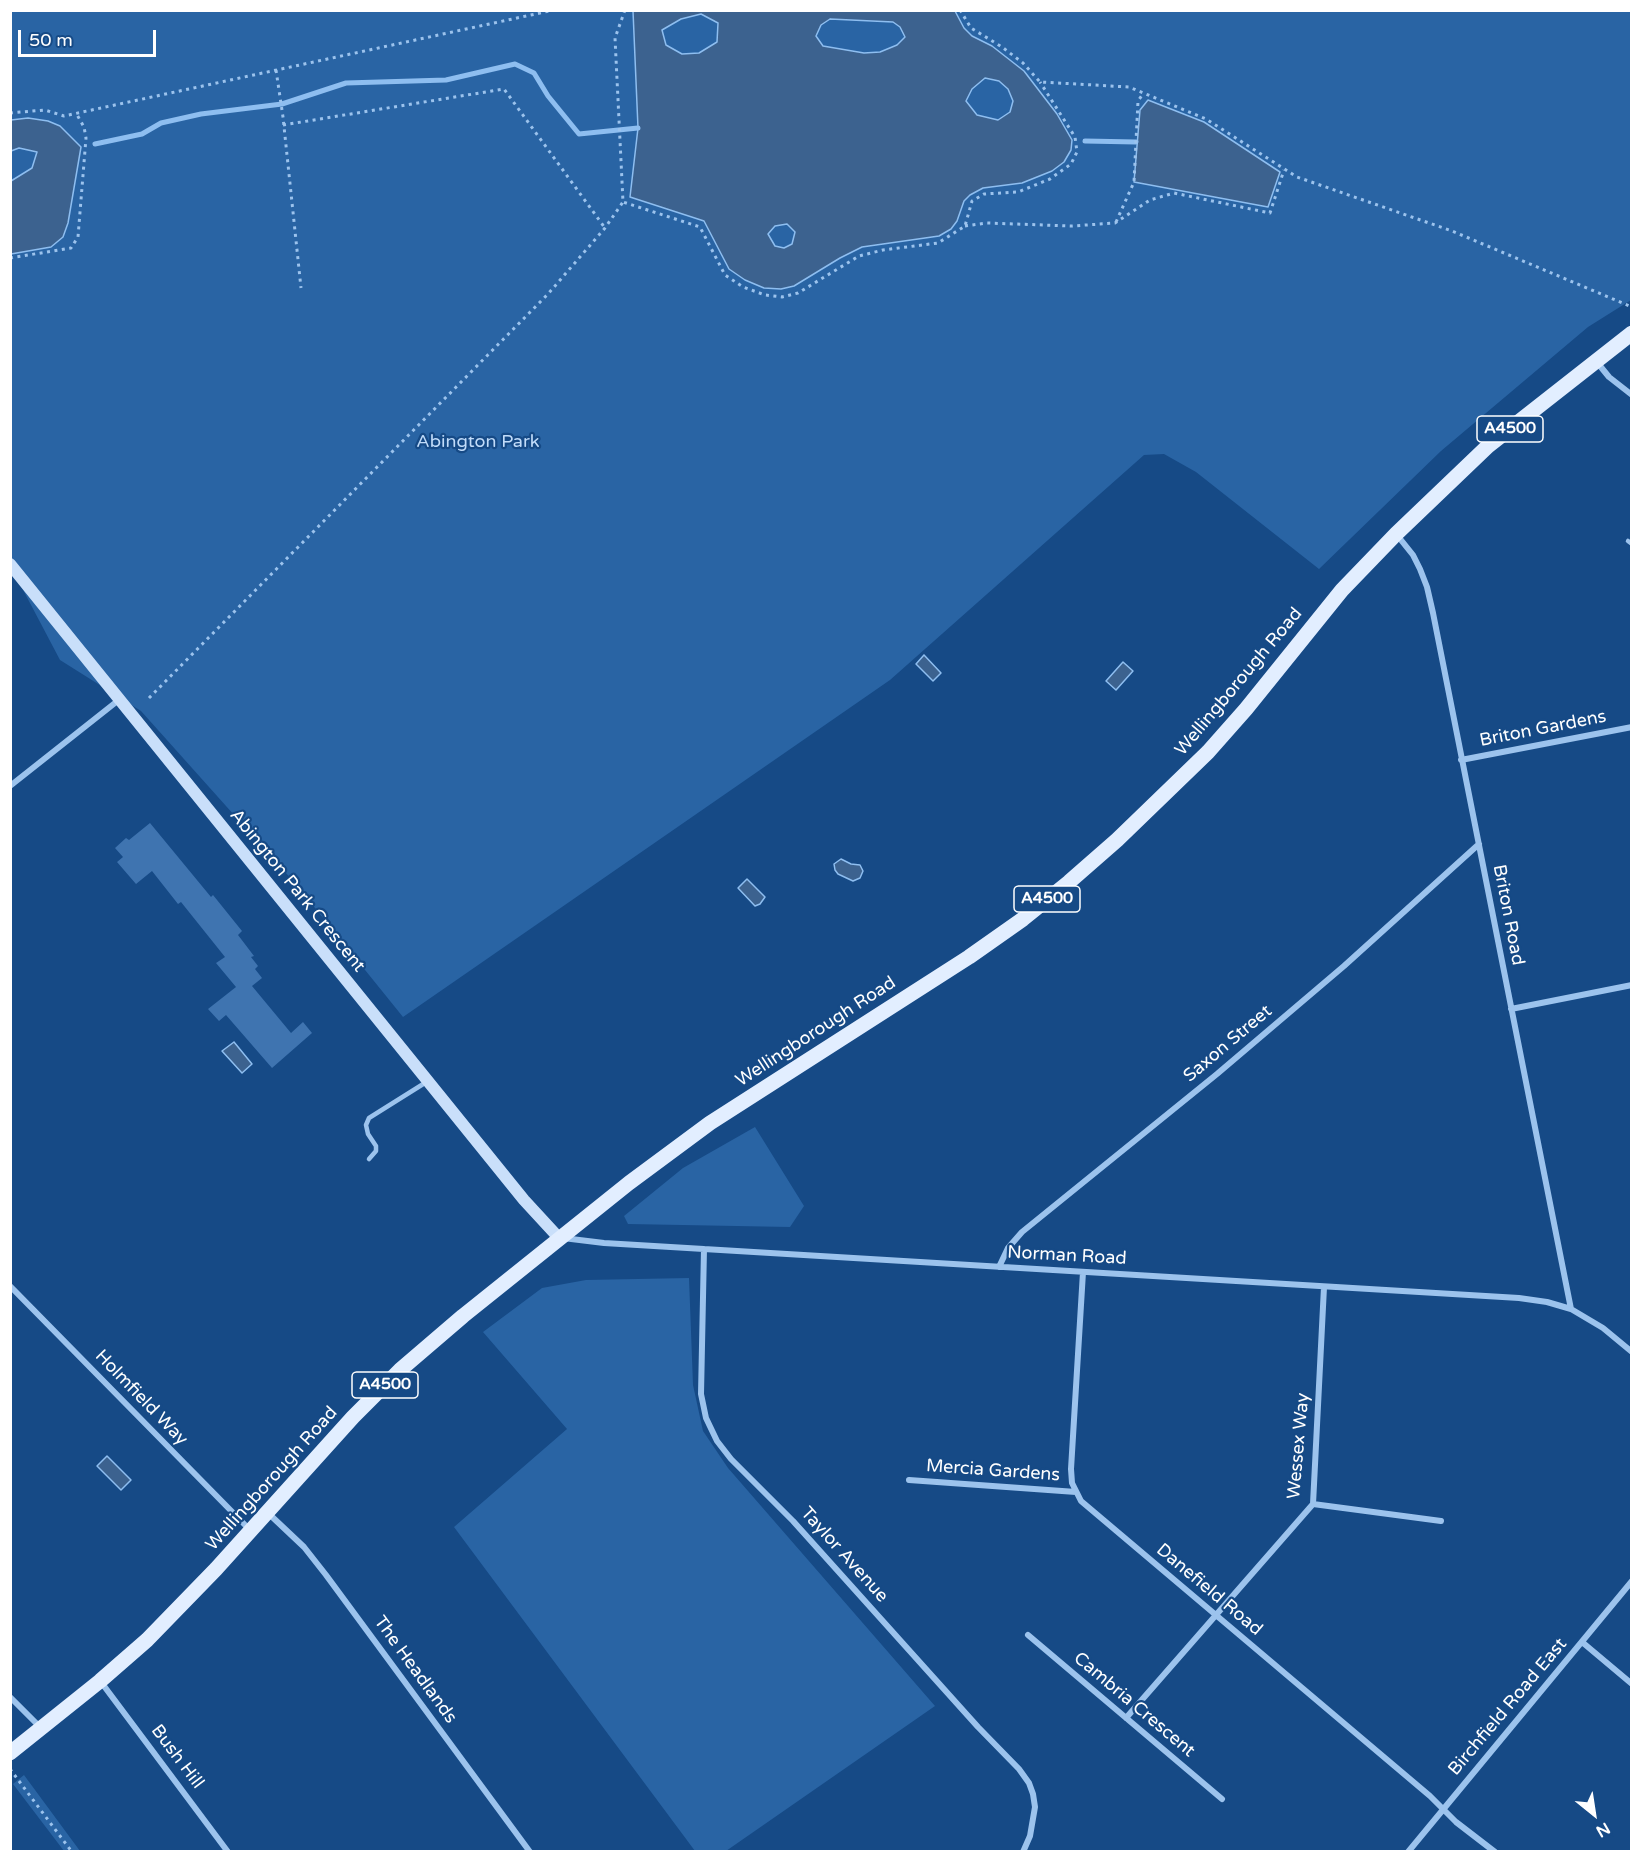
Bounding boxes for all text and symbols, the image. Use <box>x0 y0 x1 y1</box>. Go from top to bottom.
scale bar <box>21 18 159 56</box>
text: 50 m <box>29 29 73 51</box>
road number: A4500 <box>1477 416 1543 442</box>
park label: Abington Park <box>416 431 540 453</box>
street label: Wellingborough Road <box>1171 604 1307 760</box>
street label: Briton Gardens <box>1478 706 1608 752</box>
street label: Abington Park Crescent <box>225 805 369 977</box>
street label: Briton Road <box>1488 863 1528 967</box>
road number: A4500 <box>1014 886 1080 912</box>
street label: Wellingborough Road <box>732 972 900 1092</box>
street label: Saxon Street <box>1179 1001 1277 1087</box>
street label: Norman Road <box>1007 1242 1127 1270</box>
street label: Holmfield Way <box>90 1346 192 1450</box>
road number: A4500 <box>352 1372 418 1398</box>
street label: Wessex Way <box>1284 1392 1314 1500</box>
street label: Wellingborough Road <box>202 1403 342 1555</box>
street label: Mercia Gardens <box>925 1456 1061 1486</box>
street label: Taylor Avenue <box>796 1503 892 1607</box>
street label: Danefield Road <box>1151 1539 1267 1641</box>
street label: The Headlands <box>369 1612 461 1728</box>
street label: Birchfield Road East <box>1444 1634 1572 1780</box>
street label: Cambria Crescent <box>1069 1648 1199 1762</box>
street label: Bush Hill <box>146 1721 208 1793</box>
north arrow <box>1564 1784 1624 1844</box>
text: N <box>1592 1818 1614 1841</box>

